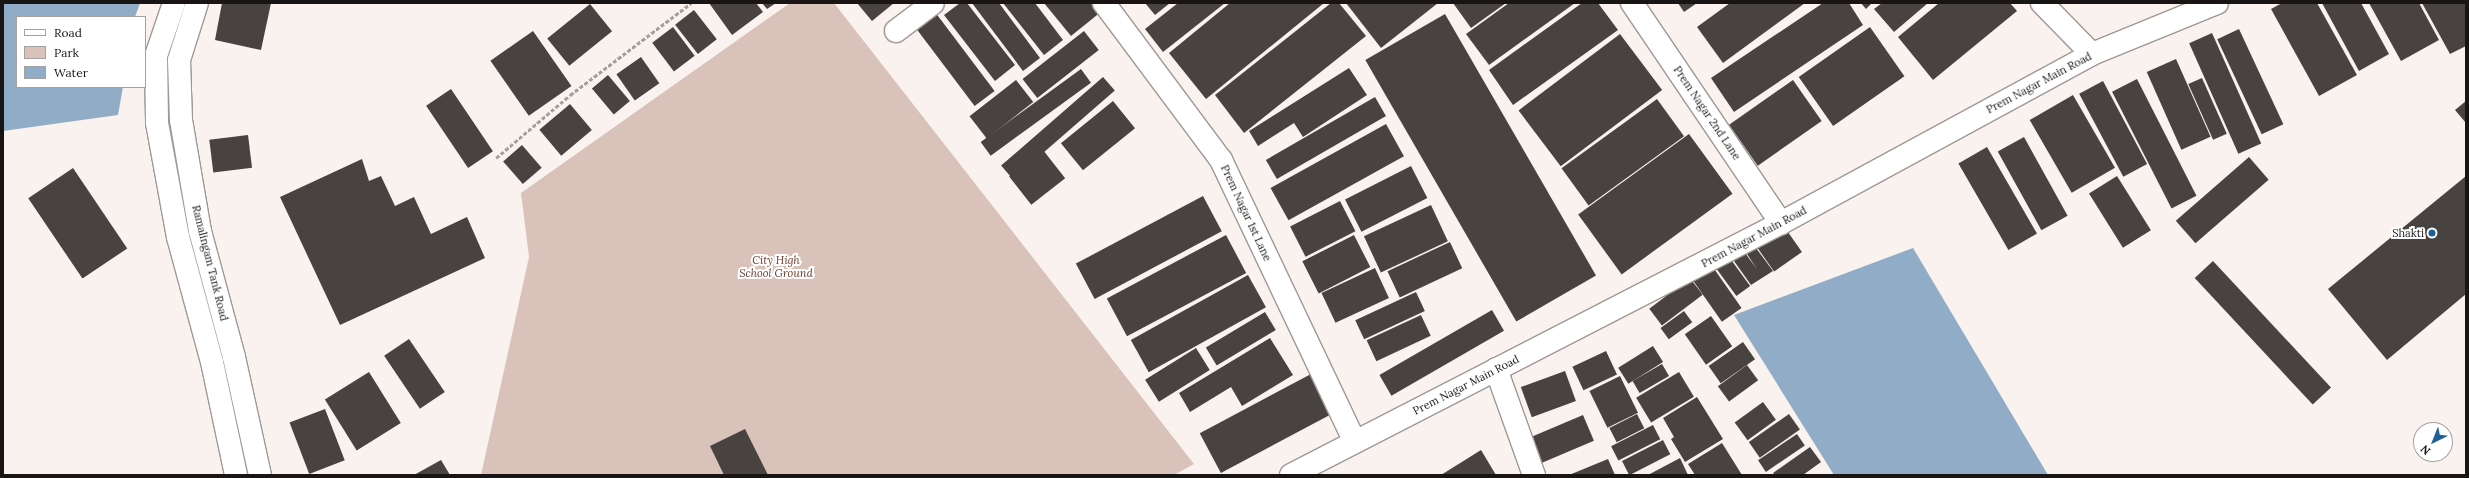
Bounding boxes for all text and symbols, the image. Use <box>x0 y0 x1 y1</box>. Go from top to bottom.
legend <box>16 16 146 88</box>
text: Road <box>54 25 82 40</box>
text: Park <box>54 45 79 60</box>
street label: Prem Nagar Main Road <box>1984 50 2094 116</box>
street label: Prem Nagar 2nd Lane <box>1671 64 1743 162</box>
text: Water <box>54 65 88 80</box>
street label: Prem Nagar 1st Lane <box>1218 163 1274 263</box>
street label: Ramalingam Tank Road <box>189 204 231 322</box>
street label: Prem Nagar Main Road <box>1699 204 1809 270</box>
place label: Shakti <box>2392 226 2424 240</box>
marker: Shakti <box>2427 228 2437 238</box>
park label: City High School Ground <box>739 254 813 280</box>
street label: Prem Nagar Main Road <box>1411 352 1521 418</box>
north arrow <box>2413 422 2453 462</box>
text: N <box>2418 442 2433 458</box>

